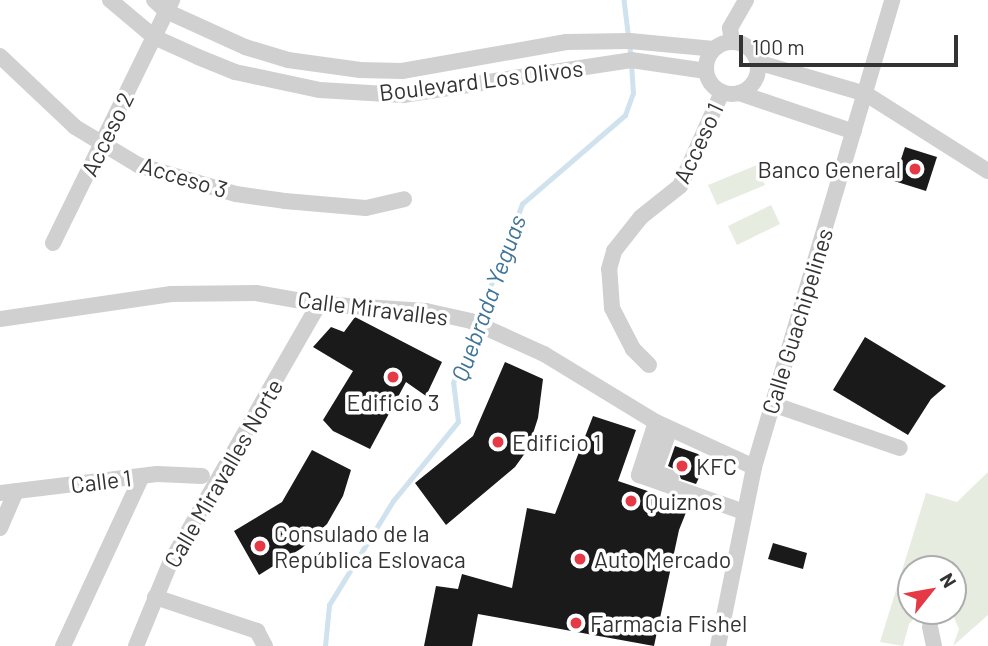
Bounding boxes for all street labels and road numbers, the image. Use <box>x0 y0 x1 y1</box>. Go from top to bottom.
street label: Boulevard Los Olivos <box>377 54 585 106</box>
street label: Acceso 2 <box>75 87 139 181</box>
street label: Acceso 1 <box>667 98 729 188</box>
street label: Acceso 3 <box>137 151 231 203</box>
street label: Calle Guachipelines <box>756 225 838 417</box>
street label: Calle Miravalles <box>296 285 450 331</box>
street label: Calle Miravalles Norte <box>158 374 288 572</box>
street label: Calle 1 <box>69 464 133 498</box>

